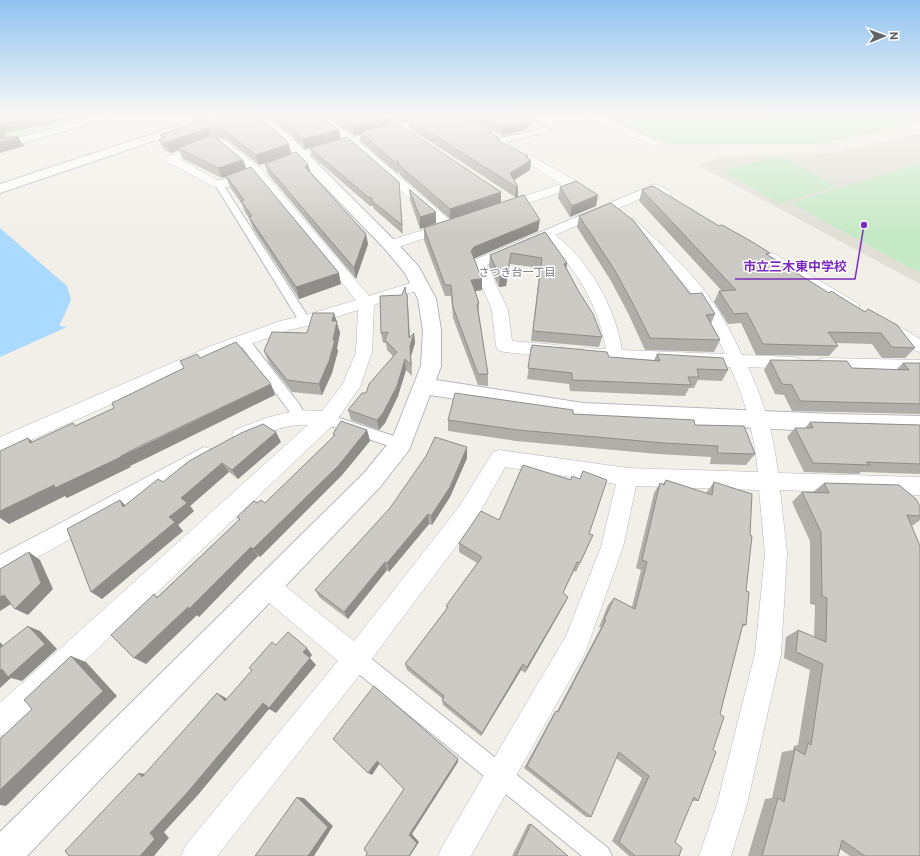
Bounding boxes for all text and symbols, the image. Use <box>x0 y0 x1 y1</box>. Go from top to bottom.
north arrow <box>864 16 904 56</box>
text: N <box>888 32 901 40</box>
callout: 市立三木東中学校 <box>735 254 855 279</box>
text: 市立三木東中学校 <box>743 258 847 274</box>
district label: さつき台一丁目 <box>479 265 556 278</box>

